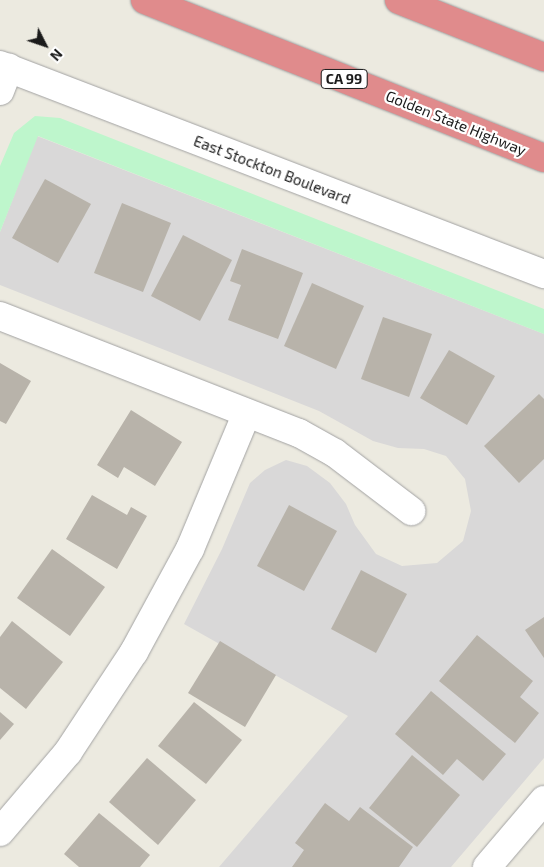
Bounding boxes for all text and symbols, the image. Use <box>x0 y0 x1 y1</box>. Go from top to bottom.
north arrow <box>20 20 70 70</box>
text: N <box>47 46 66 65</box>
road number: CA 99 <box>320 68 368 90</box>
street label: Golden State Highway <box>383 87 529 159</box>
street label: East Stockton Boulevard <box>191 132 353 208</box>

